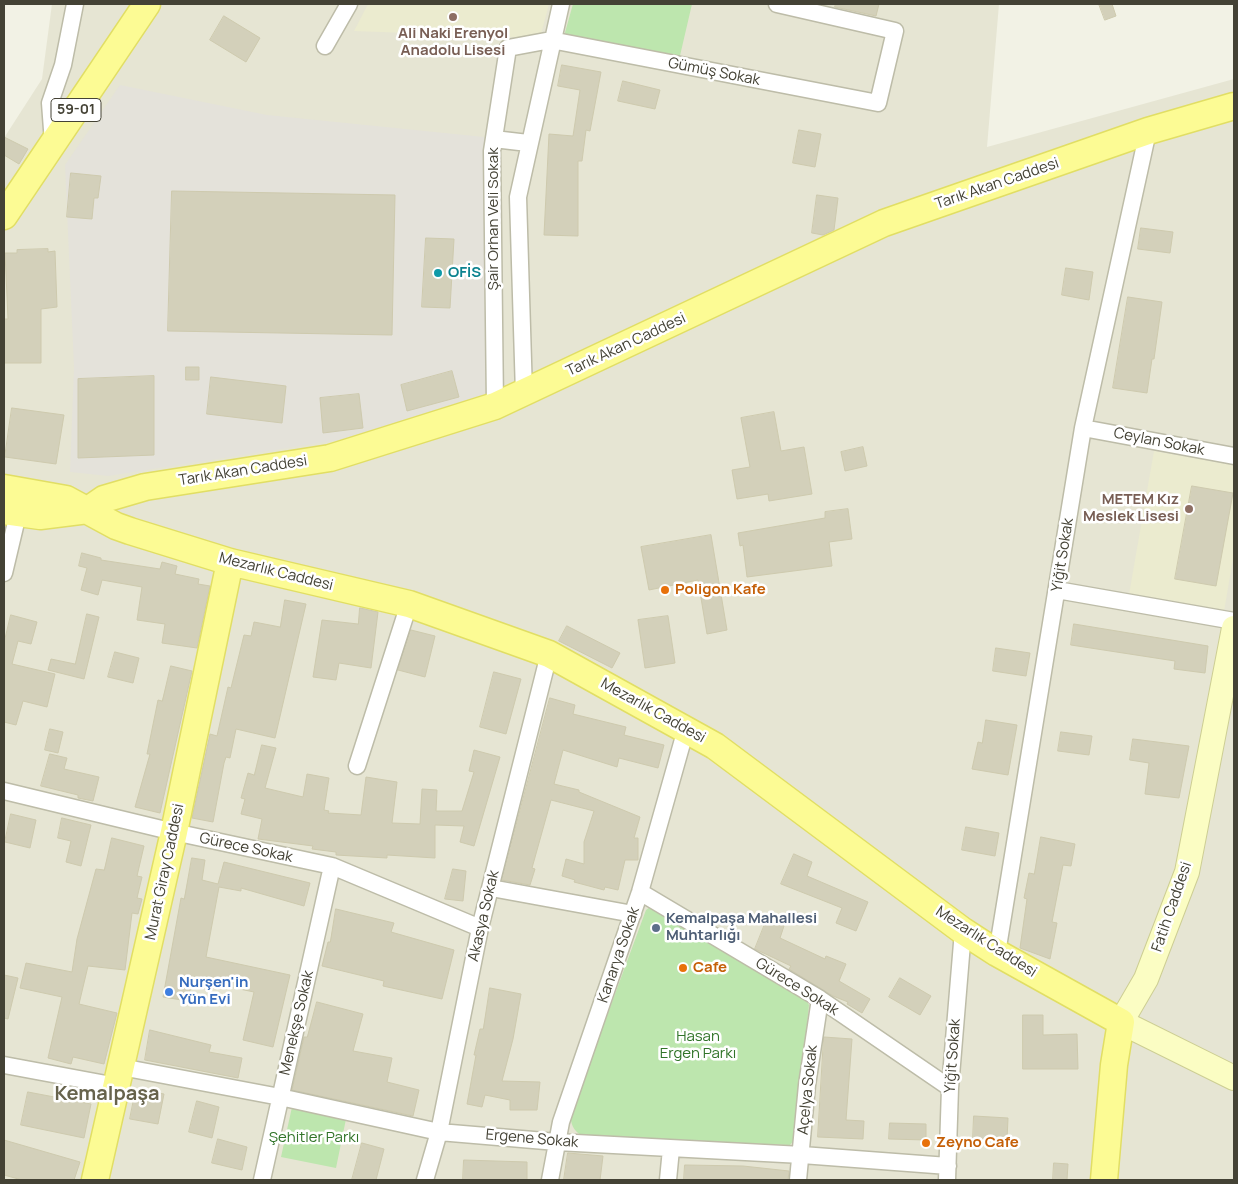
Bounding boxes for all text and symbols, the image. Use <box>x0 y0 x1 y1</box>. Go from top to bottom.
marker: Ali Naki Erenyol Anadolu Lisesi <box>447 11 459 23</box>
place label: Ali Naki Erenyol Anadolu Lisesi <box>398 25 508 60</box>
street label: Gümüş Sokak <box>666 54 762 90</box>
road number: 59-01 <box>51 98 101 122</box>
street label: Şair Orhan Veli Sokak <box>485 147 503 291</box>
street label: Tarık Akan Caddesi <box>933 154 1061 214</box>
place label: OFİS <box>448 264 481 282</box>
marker: OFİS <box>432 267 444 279</box>
street label: Tarık Akan Caddesi <box>563 309 689 381</box>
street label: Ceylan Sokak <box>1112 424 1206 460</box>
street label: Tarık Akan Caddesi <box>178 452 308 490</box>
place label: METEM Kız Meslek Lisesi <box>1083 491 1179 526</box>
marker: METEM Kız Meslek Lisesi <box>1183 503 1195 515</box>
street label: Yiğit Sokak <box>1048 517 1078 593</box>
street label: Mezarlık Caddesi <box>217 549 335 595</box>
place label: Poligon Kafe <box>675 581 766 599</box>
marker: Poligon Kafe <box>659 584 671 596</box>
street label: Mezarlık Caddesi <box>597 675 709 747</box>
street label: Murat Giray Caddesi <box>142 802 188 942</box>
street label: Gürece Sokak <box>198 829 294 867</box>
street label: Fatih Caddesi <box>1148 860 1196 954</box>
street label: Akasya Sokak <box>465 869 503 963</box>
street label: Mezarlık Caddesi <box>932 903 1040 981</box>
street label: Kanarya Sokak <box>594 905 644 1005</box>
place label: Kemalpaşa Mahallesi Muhtarlığı <box>666 910 817 945</box>
marker: Kemalpaşa Mahallesi Muhtarlığı <box>650 922 662 934</box>
street label: Gürece Sokak <box>752 954 842 1020</box>
place label: Cafe <box>693 959 727 977</box>
marker: Cafe <box>677 962 689 974</box>
street label: Menekşe Sokak <box>276 969 318 1077</box>
place label: Nurşen'in Yün Evi <box>179 974 248 1009</box>
marker: Nurşen'in Yün Evi <box>163 986 175 998</box>
street label: Yiğit Sokak <box>941 1018 965 1094</box>
park label: Hasan Ergen Parkı <box>660 1028 736 1063</box>
street label: Açelya Sokak <box>794 1044 822 1136</box>
district label: Kemalpaşa <box>54 1082 160 1106</box>
street label: Ergene Sokak <box>485 1126 579 1152</box>
park label: Şehitler Parkı <box>269 1129 359 1147</box>
place label: Zeyno Cafe <box>936 1134 1019 1152</box>
marker: Zeyno Cafe <box>920 1137 932 1149</box>

